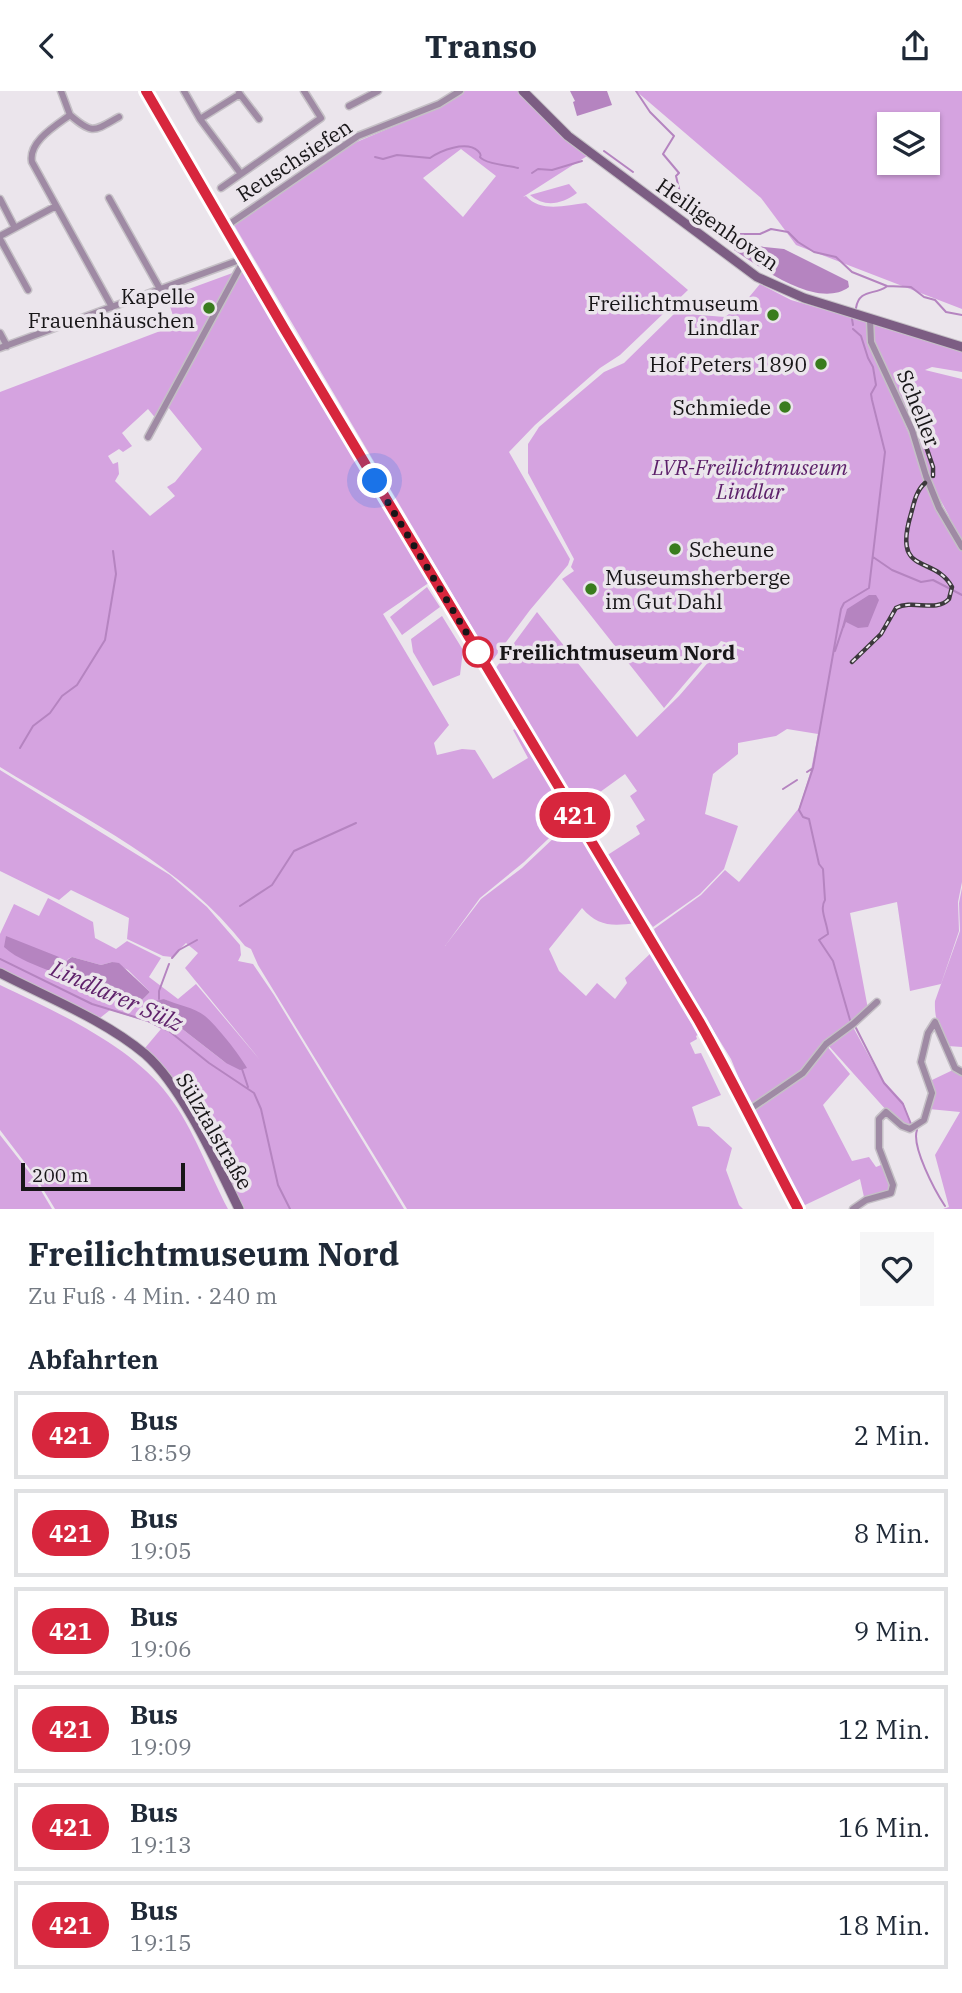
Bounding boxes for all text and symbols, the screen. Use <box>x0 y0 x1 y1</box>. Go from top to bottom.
text: Transo <box>425 25 537 67</box>
icon: back <box>28 27 66 65</box>
icon: share <box>896 27 934 65</box>
street label: Reuschsiefen <box>231 112 357 208</box>
map controls <box>877 112 940 175</box>
button: layers <box>877 112 940 175</box>
street label: Heiligenhoven <box>651 171 785 277</box>
place label: Kapelle Frauenhäuschen <box>28 282 195 334</box>
place label: Freilichtmuseum Lindlar <box>587 289 760 341</box>
marker: Kapelle Frauenhäuschen <box>201 300 217 316</box>
marker: Freilichtmuseum Lindlar <box>765 307 781 323</box>
place label: Hof Peters 1890 <box>649 350 807 378</box>
marker: Hof Peters 1890 <box>813 356 829 372</box>
street label: Scheller <box>891 365 947 451</box>
place label: Schmiede <box>673 393 771 421</box>
marker: Schmiede <box>777 399 793 415</box>
park label: LVR-Freilichtmuseum Lindlar <box>651 453 848 505</box>
your location <box>357 463 392 498</box>
place label: Scheune <box>689 535 774 563</box>
marker: Scheune <box>667 541 683 557</box>
place label: Museumsherberge im Gut Dahl <box>605 563 791 615</box>
marker: Museumsherberge im Gut Dahl <box>583 581 599 597</box>
marker: Freilichtmuseum Nord <box>463 637 493 667</box>
place label: Freilichtmuseum Nord <box>499 638 735 666</box>
line badge: 421 <box>535 792 615 838</box>
text: 421 <box>553 799 597 831</box>
water label: Lindlarer Sülz <box>45 952 188 1038</box>
street label: Sülztalstraße <box>170 1067 260 1195</box>
scale bar <box>21 1160 186 1192</box>
text: 200 m <box>32 1163 89 1187</box>
text: Freilichtmuseum Nord <box>28 1232 399 1275</box>
button: heart <box>860 1232 934 1306</box>
text: Zu Fuß · 4 Min. · 240 m <box>28 1280 277 1310</box>
text: Abfahrten <box>28 1342 159 1376</box>
text: Bus <box>130 1403 178 1437</box>
text: 2 Min. <box>854 1418 930 1452</box>
text: 421 <box>49 1419 92 1451</box>
text: 18:59 <box>130 1437 192 1467</box>
text: Bus <box>130 1501 178 1535</box>
text: 8 Min. <box>854 1516 930 1550</box>
text: 421 <box>49 1517 92 1549</box>
text: 19:05 <box>130 1535 192 1565</box>
text: Bus <box>130 1599 178 1633</box>
text: 9 Min. <box>854 1614 930 1648</box>
text: 421 <box>49 1615 92 1647</box>
text: 19:06 <box>130 1633 192 1663</box>
text: Bus <box>130 1697 178 1731</box>
text: 12 Min. <box>838 1712 930 1746</box>
text: 421 <box>49 1713 92 1745</box>
text: 19:09 <box>130 1731 192 1761</box>
text: Bus <box>130 1795 178 1829</box>
text: 16 Min. <box>838 1810 930 1844</box>
text: 421 <box>49 1811 92 1843</box>
text: 19:13 <box>130 1829 192 1859</box>
text: Bus <box>130 1893 178 1927</box>
text: 18 Min. <box>838 1908 930 1942</box>
text: 421 <box>49 1909 92 1941</box>
text: 19:15 <box>130 1927 192 1957</box>

